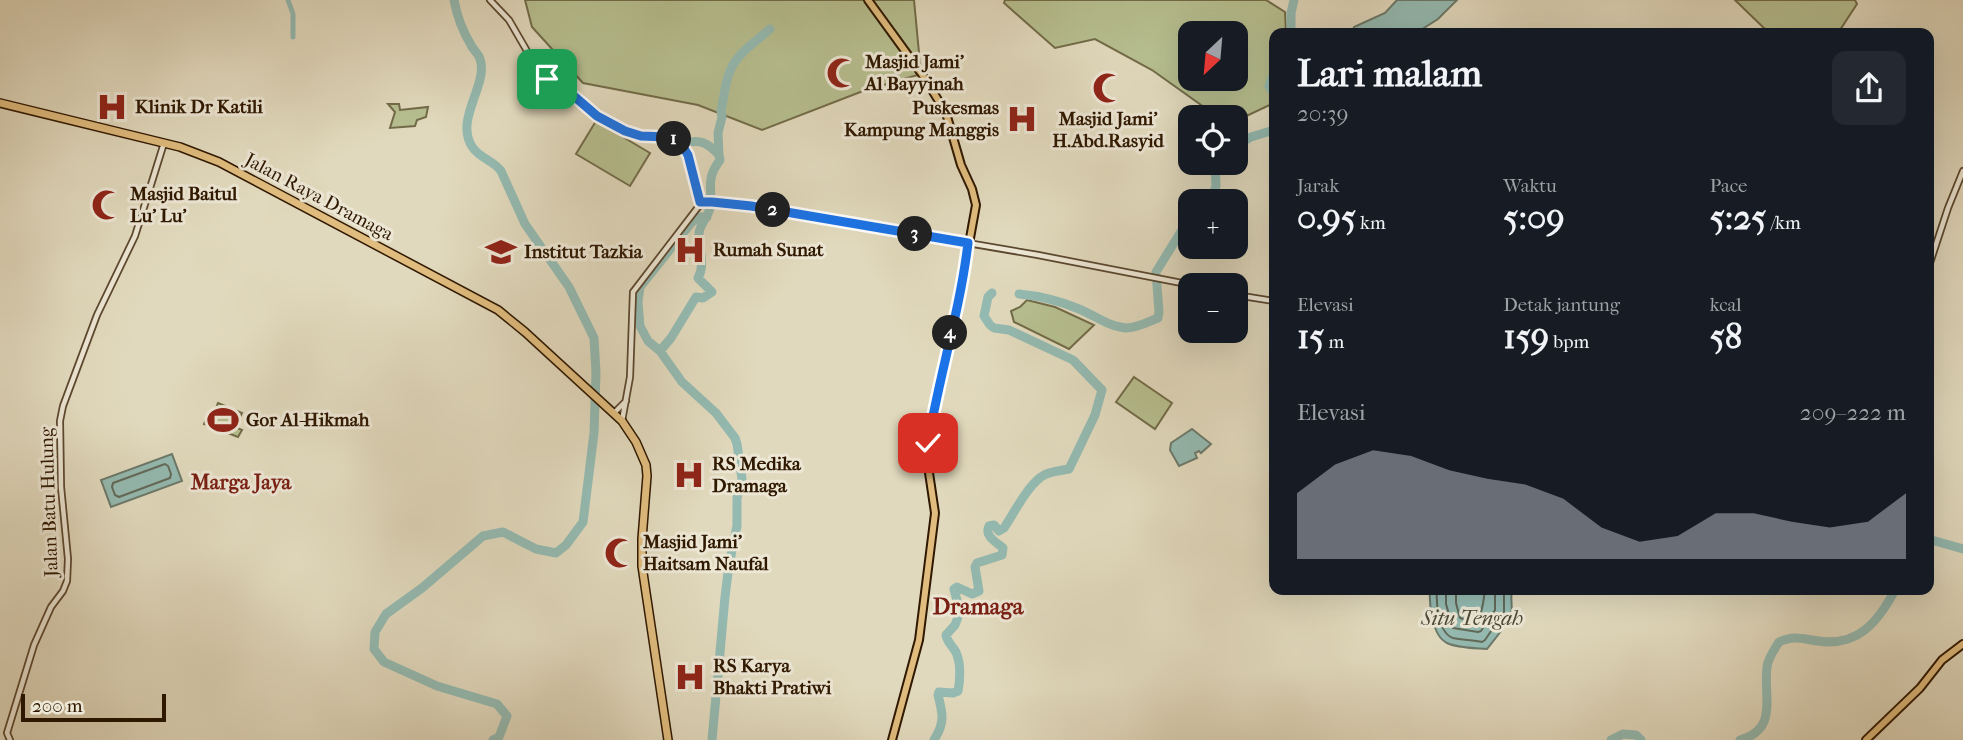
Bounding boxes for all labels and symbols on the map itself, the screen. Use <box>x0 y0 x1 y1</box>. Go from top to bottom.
north arrow <box>1178 21 1248 91</box>
pin <box>517 49 577 109</box>
place label: Masjid Jami' Al Bayyinah <box>864 51 964 95</box>
mosque icon: Masjid Jami' Al Bayyinah <box>825 56 859 90</box>
mosque icon: Masjid Jami' H.Abd.Rasyid <box>1091 71 1125 105</box>
hospital icon: Klinik Dr Katili <box>95 90 129 124</box>
place label: Klinik Dr Katili <box>135 96 263 118</box>
place label: Puskesmas Kampung Manggis <box>844 97 999 141</box>
hospital icon: Puskesmas Kampung Manggis <box>1005 102 1039 136</box>
place label: Masjid Jami' H.Abd.Rasyid <box>1052 108 1164 152</box>
pin: 1 <box>656 122 692 156</box>
street label: Jalan Raya Dramaga <box>239 148 397 246</box>
place label: Masjid Baitul Lu' Lu' <box>129 183 238 227</box>
mosque icon: Masjid Baitul Lu' Lu' <box>90 188 124 222</box>
pin: 2 <box>756 192 790 228</box>
pin: 3 <box>898 216 932 252</box>
hospital icon: Rumah Sunat <box>673 233 707 267</box>
school or university icon: Institut Tazkia <box>484 235 518 269</box>
place label: Rumah Sunat <box>713 239 824 261</box>
place label: Institut Tazkia <box>524 241 644 263</box>
pin: 4 <box>932 316 968 350</box>
sports icon: Gor Al-Hikmah <box>206 403 240 437</box>
place label: Gor Al-Hikmah <box>246 409 370 431</box>
pin <box>898 413 958 473</box>
street label: Jalan Batu Hulung <box>35 426 63 579</box>
place label: RS Medika Dramaga <box>712 453 802 497</box>
hospital icon: RS Medika Dramaga <box>672 458 706 492</box>
district label: Marga Jaya <box>190 470 293 494</box>
place label: Masjid Jami' Haitsam Naufal <box>642 531 769 575</box>
mosque icon: Masjid Jami' Haitsam Naufal <box>603 536 637 570</box>
district label: Dramaga <box>933 593 1025 620</box>
water label: Situ Tengah <box>1420 606 1523 630</box>
place label: RS Karya Bhakti Pratiwi <box>713 655 832 699</box>
hospital icon: RS Karya Bhakti Pratiwi <box>673 660 707 694</box>
scale bar <box>21 691 166 723</box>

